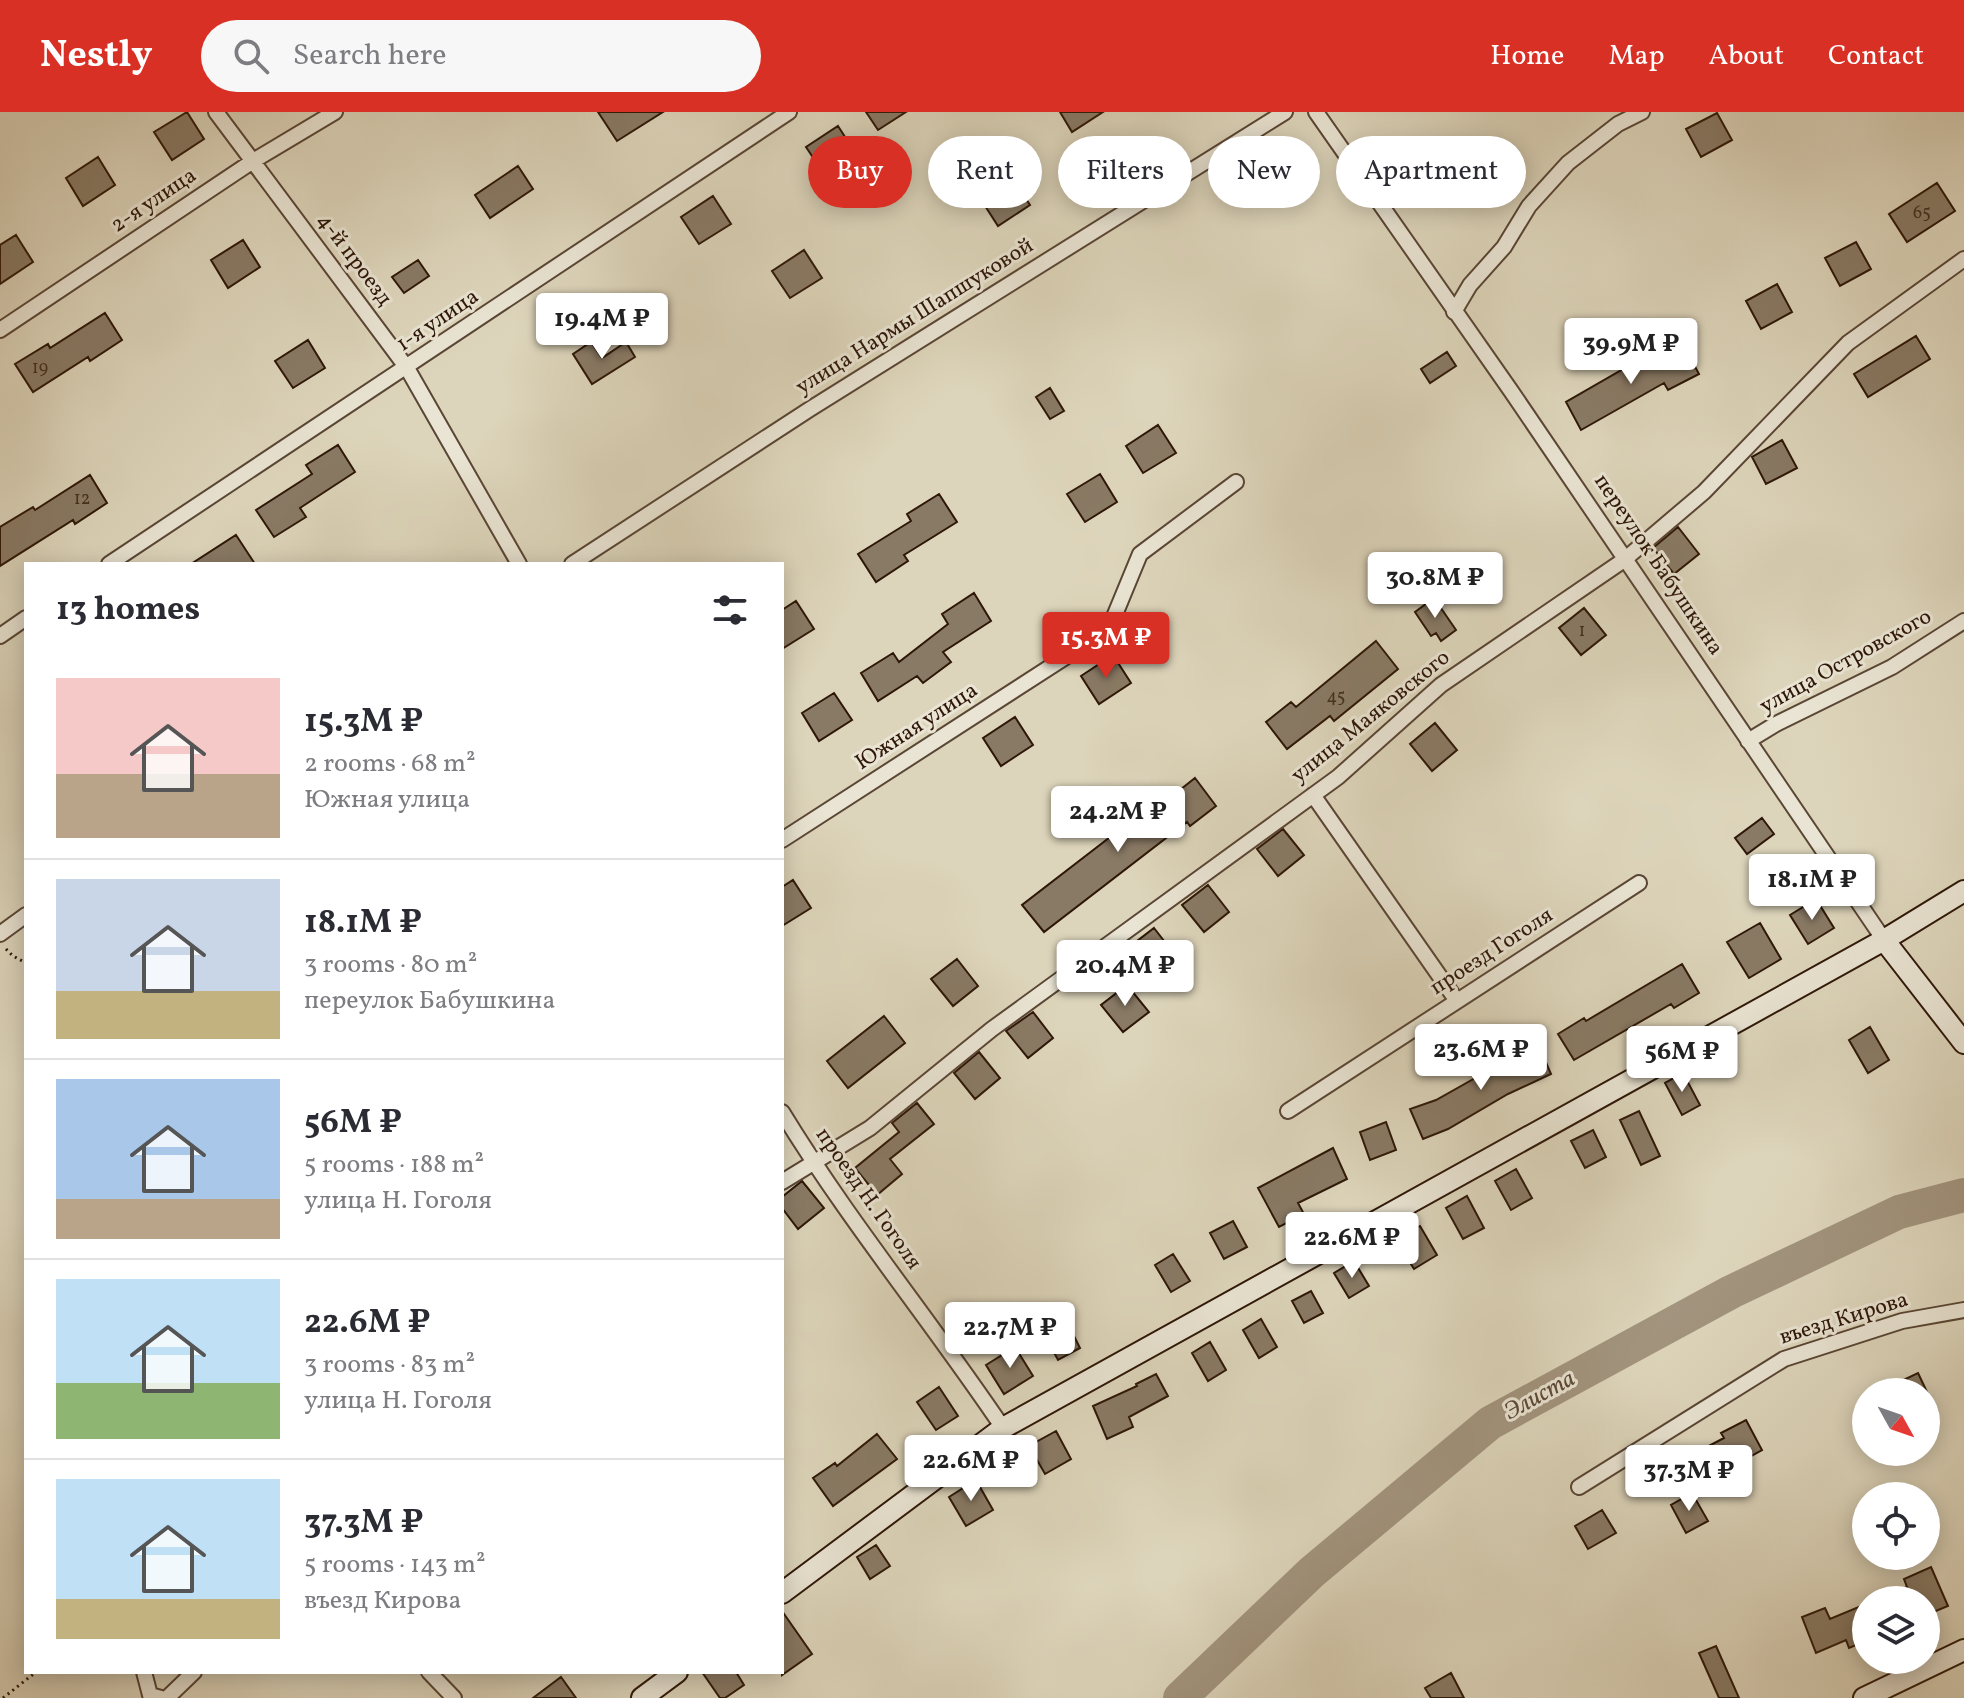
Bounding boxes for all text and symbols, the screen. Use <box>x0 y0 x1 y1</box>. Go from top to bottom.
search box <box>201 20 761 92</box>
text: Nestly <box>40 30 153 83</box>
icon: search <box>229 34 273 78</box>
text: Search here <box>293 35 446 77</box>
text: Home <box>1490 37 1564 76</box>
text: Map <box>1608 37 1664 76</box>
text: About <box>1708 37 1784 76</box>
text: Contact <box>1828 37 1924 76</box>
chip: Buy <box>808 136 912 208</box>
chip: Rent <box>928 136 1042 208</box>
chip: Filters <box>1058 136 1192 208</box>
chip: New <box>1208 136 1320 208</box>
chip: Apartment <box>1336 136 1526 208</box>
street label: 2-я улица <box>105 161 203 241</box>
house number: 65 <box>1913 201 1931 226</box>
street label: 4-й проезд <box>309 207 399 313</box>
street label: улица Нармы Шапшуковой <box>790 231 1040 403</box>
street label: 1-я улица <box>391 282 485 360</box>
pin: 19.4M ₽ <box>528 293 676 361</box>
text: 19.4M ₽ <box>554 301 650 337</box>
pin: 39.9M ₽ <box>1557 318 1705 386</box>
text: 39.9M ₽ <box>1582 326 1680 362</box>
house number: 19 <box>32 356 48 381</box>
street label: переулок Бабушкина <box>1586 468 1730 662</box>
house number: 12 <box>74 487 90 512</box>
pin: 30.8M ₽ <box>1361 552 1509 620</box>
text: 30.8M ₽ <box>1386 560 1484 596</box>
text: 13 homes <box>56 587 200 634</box>
icon: filters <box>708 588 752 632</box>
street label: улица Островского <box>1754 602 1938 722</box>
pin: 15.3M ₽ <box>1032 612 1180 680</box>
house number: 1 <box>1579 619 1585 644</box>
text: 15.3M ₽ <box>1060 620 1152 656</box>
street label: улица Маяковского <box>1285 643 1457 791</box>
street label: Южная улица <box>850 676 984 778</box>
house number: 45 <box>1327 685 1345 710</box>
text: 15.3M ₽ <box>304 699 423 746</box>
icon: home <box>120 710 216 806</box>
text: 2 rooms · 68 m² <box>304 746 476 782</box>
text: Южная улица <box>304 782 470 818</box>
pin: 24.2M ₽ <box>1044 786 1192 854</box>
text: 24.2M ₽ <box>1069 794 1167 830</box>
pin: 18.1M ₽ <box>1738 854 1886 922</box>
text: 18.1M ₽ <box>1767 862 1857 898</box>
text: 18.1M ₽ <box>304 900 422 947</box>
street label: проезд Гоголя <box>1424 901 1560 1003</box>
icon: home <box>120 911 216 1007</box>
pin: 20.4M ₽ <box>1051 940 1199 1008</box>
text: 3 rooms · 80 m² <box>304 947 477 983</box>
text: 20.4M ₽ <box>1075 948 1175 984</box>
text: переулок Бабушкина <box>304 983 555 1019</box>
pin: 23.6M ₽ <box>1407 1024 1555 1092</box>
pin: 56M ₽ <box>1626 1026 1738 1094</box>
text: 23.6M ₽ <box>1433 1032 1529 1068</box>
text: 56M ₽ <box>1645 1034 1719 1070</box>
text: 56M ₽ <box>304 1100 402 1147</box>
icon: home <box>120 1111 216 1207</box>
street label: проезд Н. Гоголя <box>807 1122 929 1276</box>
text: 5 rooms · 188 m² <box>304 1147 484 1183</box>
text: улица Н. Гоголя <box>304 1183 492 1219</box>
pin: 22.6M ₽ <box>1278 1212 1426 1280</box>
text: 22.6M ₽ <box>1304 1220 1400 1256</box>
street label: въезд Кирова <box>1776 1285 1912 1353</box>
text: 22.6M ₽ <box>304 1300 431 1347</box>
pin: 22.7M ₽ <box>936 1302 1084 1370</box>
text: 22.7M ₽ <box>963 1310 1057 1346</box>
icon: home <box>120 1311 216 1407</box>
text: 3 rooms · 83 m² <box>304 1347 475 1383</box>
water label: Элиста <box>1498 1363 1582 1429</box>
north arrow <box>1852 1378 1940 1466</box>
map controls <box>1852 1378 1940 1674</box>
text: улица Н. Гоголя <box>304 1383 492 1419</box>
pin: 22.6M ₽ <box>897 1435 1045 1503</box>
text: 22.6M ₽ <box>923 1443 1019 1479</box>
pin: 37.3M ₽ <box>1615 1445 1763 1513</box>
text: 37.3M ₽ <box>1643 1453 1735 1489</box>
button: locate <box>1852 1482 1940 1570</box>
text: 37.3M ₽ <box>304 1500 424 1547</box>
icon: home <box>120 1511 216 1607</box>
text: 5 rooms · 143 m² <box>304 1547 486 1583</box>
text: въезд Кирова <box>304 1583 461 1619</box>
button: layers <box>1852 1586 1940 1674</box>

